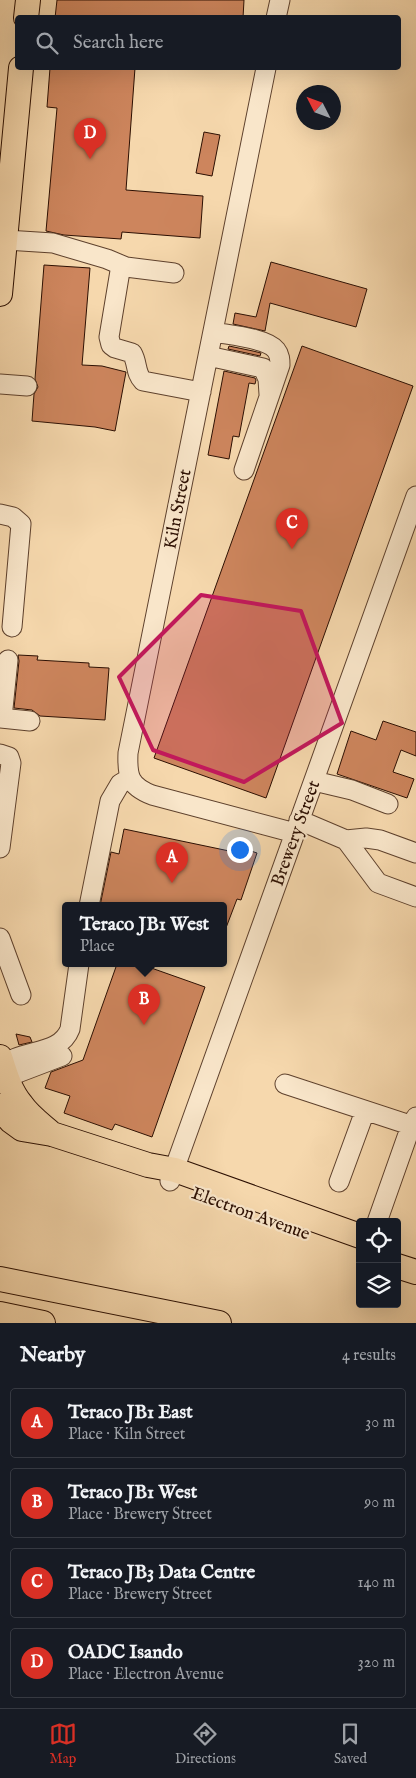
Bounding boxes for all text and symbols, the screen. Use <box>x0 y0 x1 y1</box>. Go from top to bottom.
search box <box>15 15 401 70</box>
icon: search <box>33 29 61 57</box>
text: Search here <box>73 31 164 55</box>
north arrow <box>296 85 341 130</box>
pin: D <box>74 118 106 159</box>
street label: Kiln Street <box>159 467 197 551</box>
pin: C <box>276 508 308 549</box>
street label: Brewery Street <box>267 777 326 890</box>
your location <box>227 837 253 863</box>
pin: A <box>156 842 188 883</box>
popup <box>62 902 227 967</box>
text: Teraco JB1 West <box>80 913 209 937</box>
text: Place <box>80 937 115 957</box>
pin: B <box>128 984 160 1025</box>
street label: Electron Avenue <box>188 1182 313 1246</box>
map controls <box>356 1218 401 1308</box>
button: locate <box>356 1218 401 1263</box>
button: layers <box>356 1263 401 1308</box>
text: Nearby <box>20 1342 85 1369</box>
text: 4 results <box>342 1346 396 1366</box>
text: Teraco JB1 East <box>68 1401 193 1425</box>
text: A <box>32 1413 42 1433</box>
text: 30 m <box>365 1413 395 1433</box>
text: Place · Kiln Street <box>68 1425 185 1445</box>
text: Teraco JB1 West <box>68 1481 197 1505</box>
text: B <box>32 1493 42 1513</box>
text: 90 m <box>364 1493 395 1513</box>
text: Place · Brewery Street <box>68 1505 212 1525</box>
text: Teraco JB3 Data Centre <box>68 1561 255 1585</box>
text: C <box>31 1573 43 1593</box>
text: 140 m <box>357 1573 395 1593</box>
text: Place · Brewery Street <box>68 1585 212 1605</box>
text: OADC Isando <box>68 1641 183 1665</box>
text: D <box>31 1653 43 1673</box>
text: 320 m <box>358 1653 395 1673</box>
text: Place · Electron Avenue <box>68 1665 224 1685</box>
tab: Map <box>49 1720 77 1768</box>
tab: Directions <box>175 1720 236 1768</box>
tab: Saved <box>334 1720 367 1768</box>

